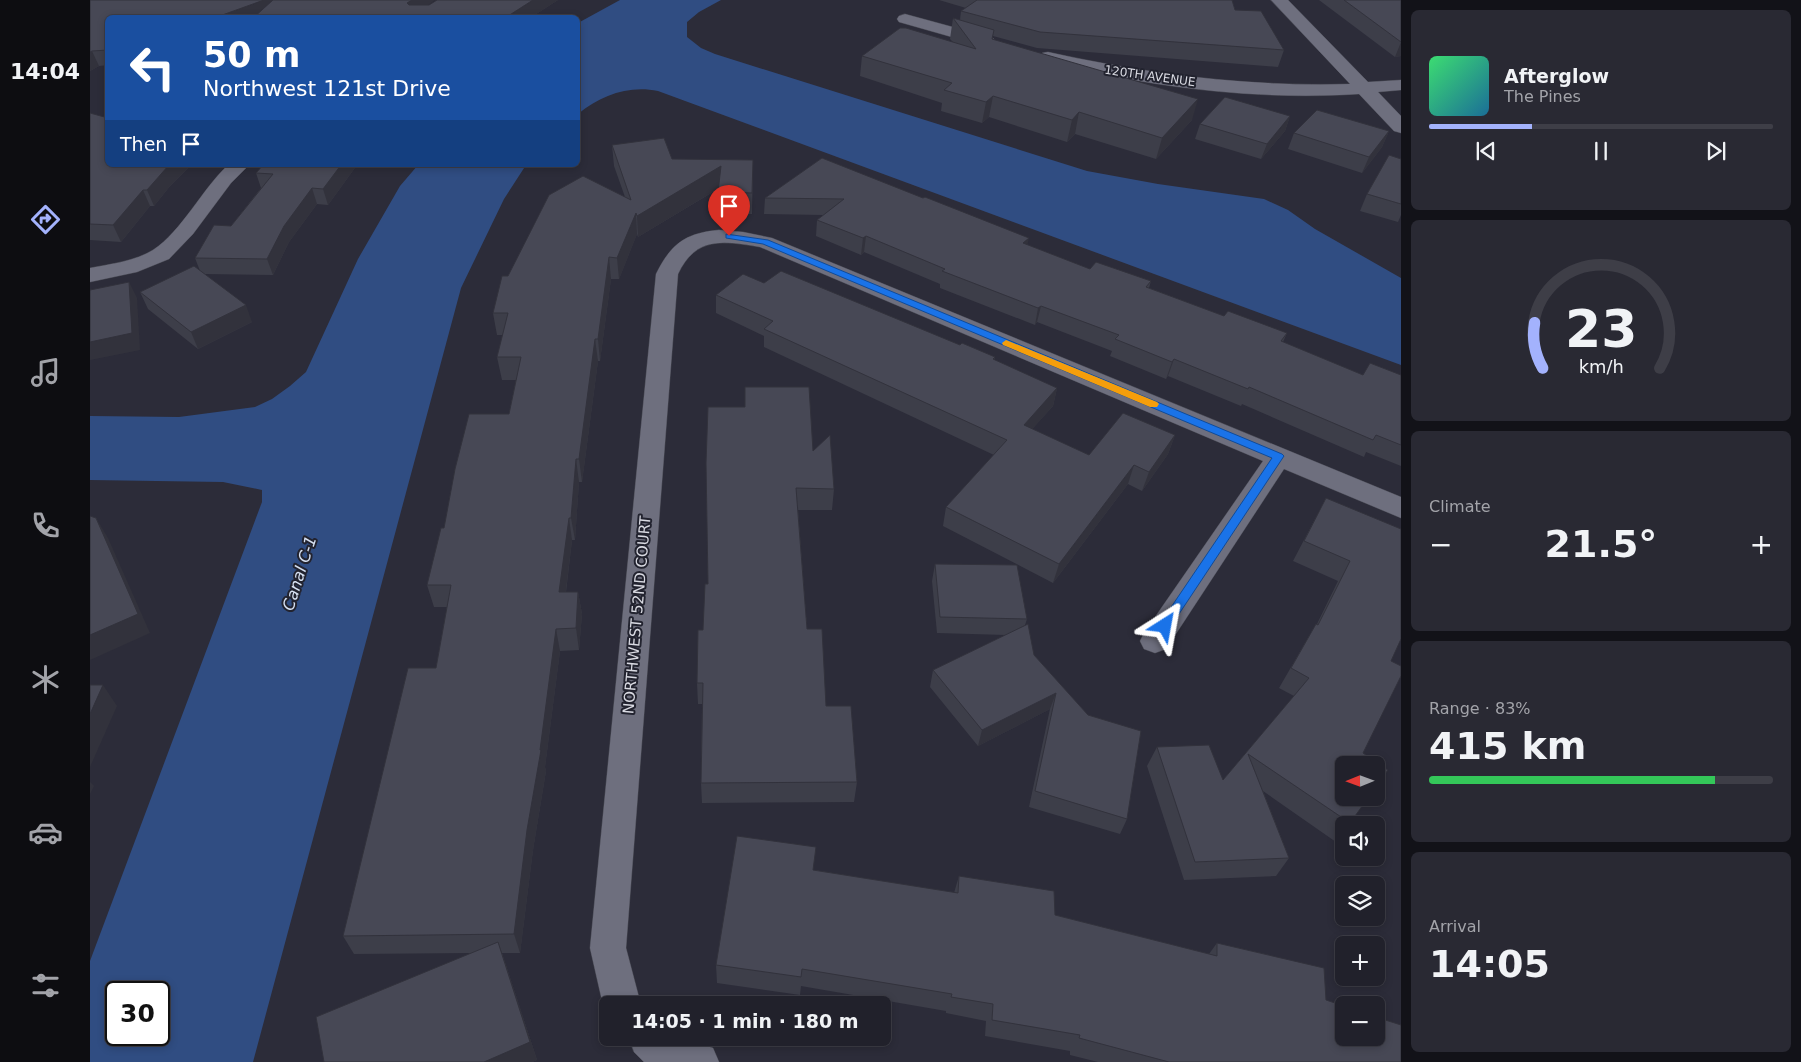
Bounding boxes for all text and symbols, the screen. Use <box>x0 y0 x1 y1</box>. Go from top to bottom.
icon: left <box>120 35 185 100</box>
text: 50 m <box>203 35 300 75</box>
text: 14:04 <box>10 59 80 84</box>
street label: 120TH AVENUE <box>1104 63 1196 89</box>
text: Afterglow <box>1504 65 1609 87</box>
text: Northwest 121st Drive <box>203 76 451 101</box>
text: The Pines <box>1504 87 1581 106</box>
icon: arrive <box>177 130 205 158</box>
text: Then <box>120 133 167 155</box>
icon: previous <box>1472 137 1500 165</box>
icon: pause <box>1587 137 1615 165</box>
icon: next <box>1702 137 1730 165</box>
pin <box>708 185 750 236</box>
icon: arrive <box>715 192 743 220</box>
icon: directions <box>28 202 63 237</box>
text: 23 <box>1565 299 1637 359</box>
icon: music <box>28 355 63 390</box>
text: km/h <box>1578 356 1624 377</box>
text: Climate <box>1429 497 1491 516</box>
icon: phone <box>28 508 63 543</box>
street label: NORTHWEST 52ND COURT <box>619 514 655 715</box>
text: 21.5° <box>1545 522 1657 566</box>
text: − <box>1429 528 1452 561</box>
text: + <box>1750 528 1773 561</box>
water label: Canal C-1 <box>278 533 320 613</box>
position arrow <box>1138 599 1190 651</box>
icon: climate <box>28 662 63 697</box>
text: Range · 83% <box>1429 699 1531 718</box>
text: 415 km <box>1429 724 1586 768</box>
north arrow <box>1335 756 1385 806</box>
map controls <box>1335 756 1385 1046</box>
icon: car <box>28 815 63 850</box>
button: sound <box>1335 816 1385 866</box>
button: layers <box>1335 876 1385 926</box>
text: Arrival <box>1429 917 1481 936</box>
button: + <box>1335 936 1385 986</box>
text: 14:05 <box>1429 942 1550 986</box>
icon: filters <box>28 968 63 1003</box>
speed limit sign: 30 <box>105 981 170 1046</box>
button: − <box>1335 996 1385 1046</box>
text: 14:05 · 1 min · 180 m <box>631 1010 859 1032</box>

